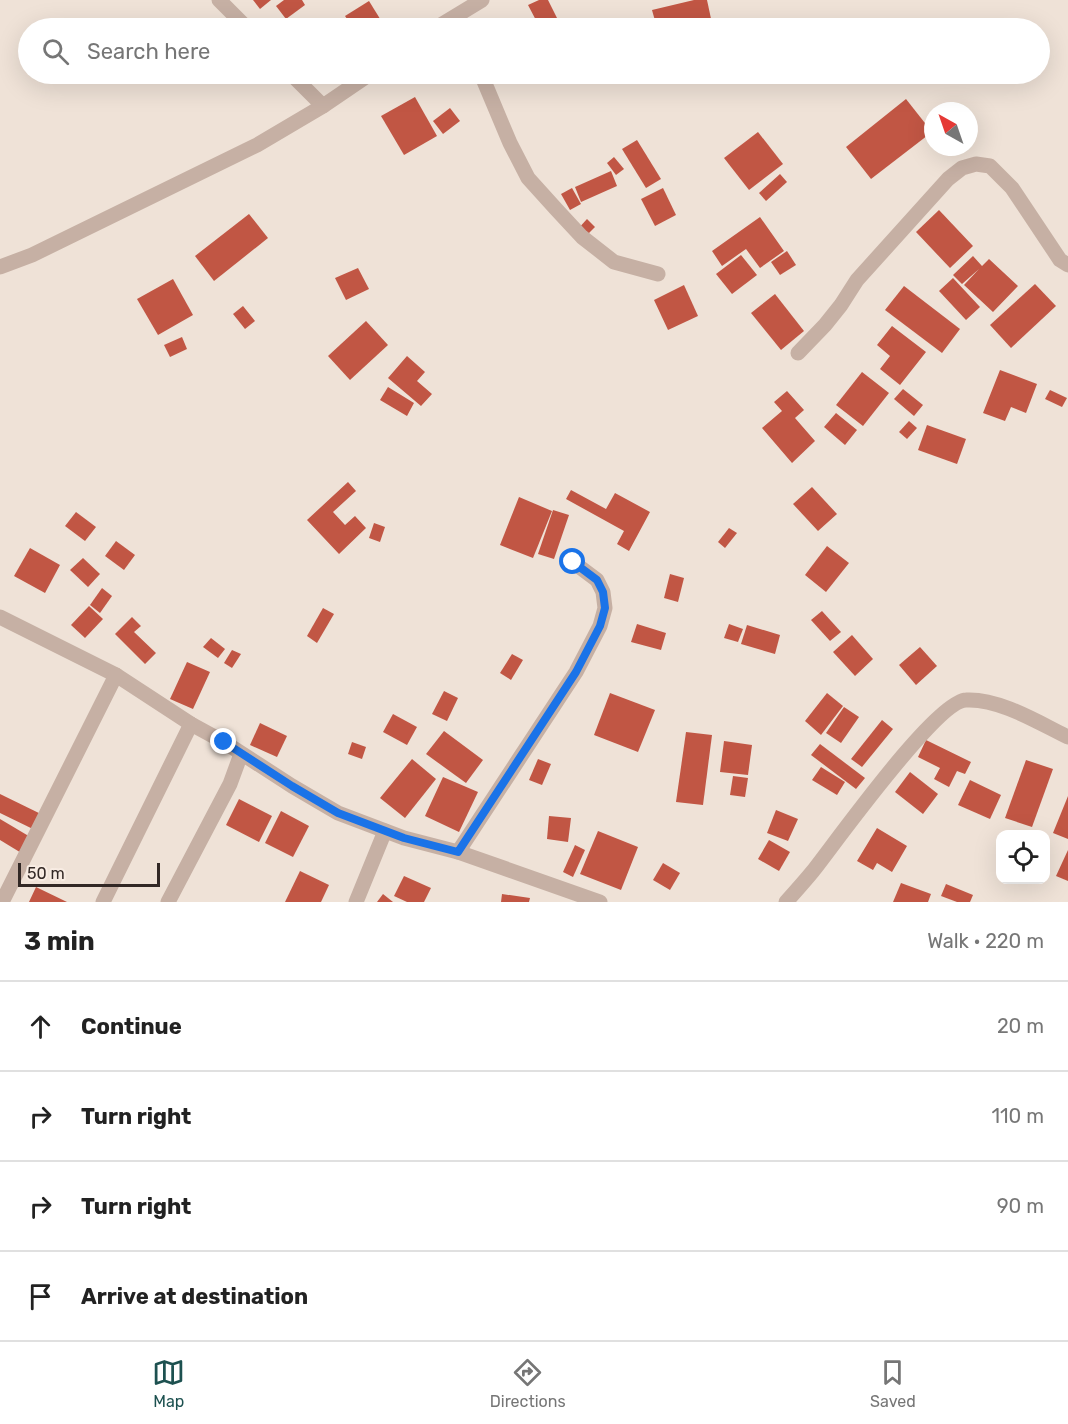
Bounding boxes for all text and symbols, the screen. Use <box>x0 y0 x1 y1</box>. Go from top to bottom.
search box <box>18 18 1050 84</box>
icon: search <box>39 35 72 68</box>
text: Search here <box>87 38 210 65</box>
north arrow <box>924 102 978 156</box>
route start <box>559 548 585 574</box>
route end <box>210 728 236 754</box>
map controls <box>996 830 1050 884</box>
button: locate <box>996 830 1050 884</box>
scale bar <box>18 860 160 888</box>
text: 50 m <box>27 864 65 883</box>
text: 3 min <box>24 926 95 957</box>
text: Walk · 220 m <box>927 929 1044 953</box>
icon: ahead <box>24 1010 57 1043</box>
text: Continue <box>81 1013 182 1040</box>
text: 20 m <box>997 1014 1044 1038</box>
icon: right <box>24 1100 57 1133</box>
text: Turn right <box>81 1103 191 1130</box>
text: 110 m <box>992 1104 1044 1128</box>
icon: right <box>24 1190 57 1223</box>
text: Turn right <box>81 1193 191 1220</box>
text: 90 m <box>997 1194 1044 1218</box>
icon: arrive <box>24 1280 57 1313</box>
text: Arrive at destination <box>81 1283 308 1310</box>
tab: Map <box>152 1356 185 1411</box>
tab: Directions <box>490 1356 566 1411</box>
tab: Saved <box>870 1356 916 1411</box>

